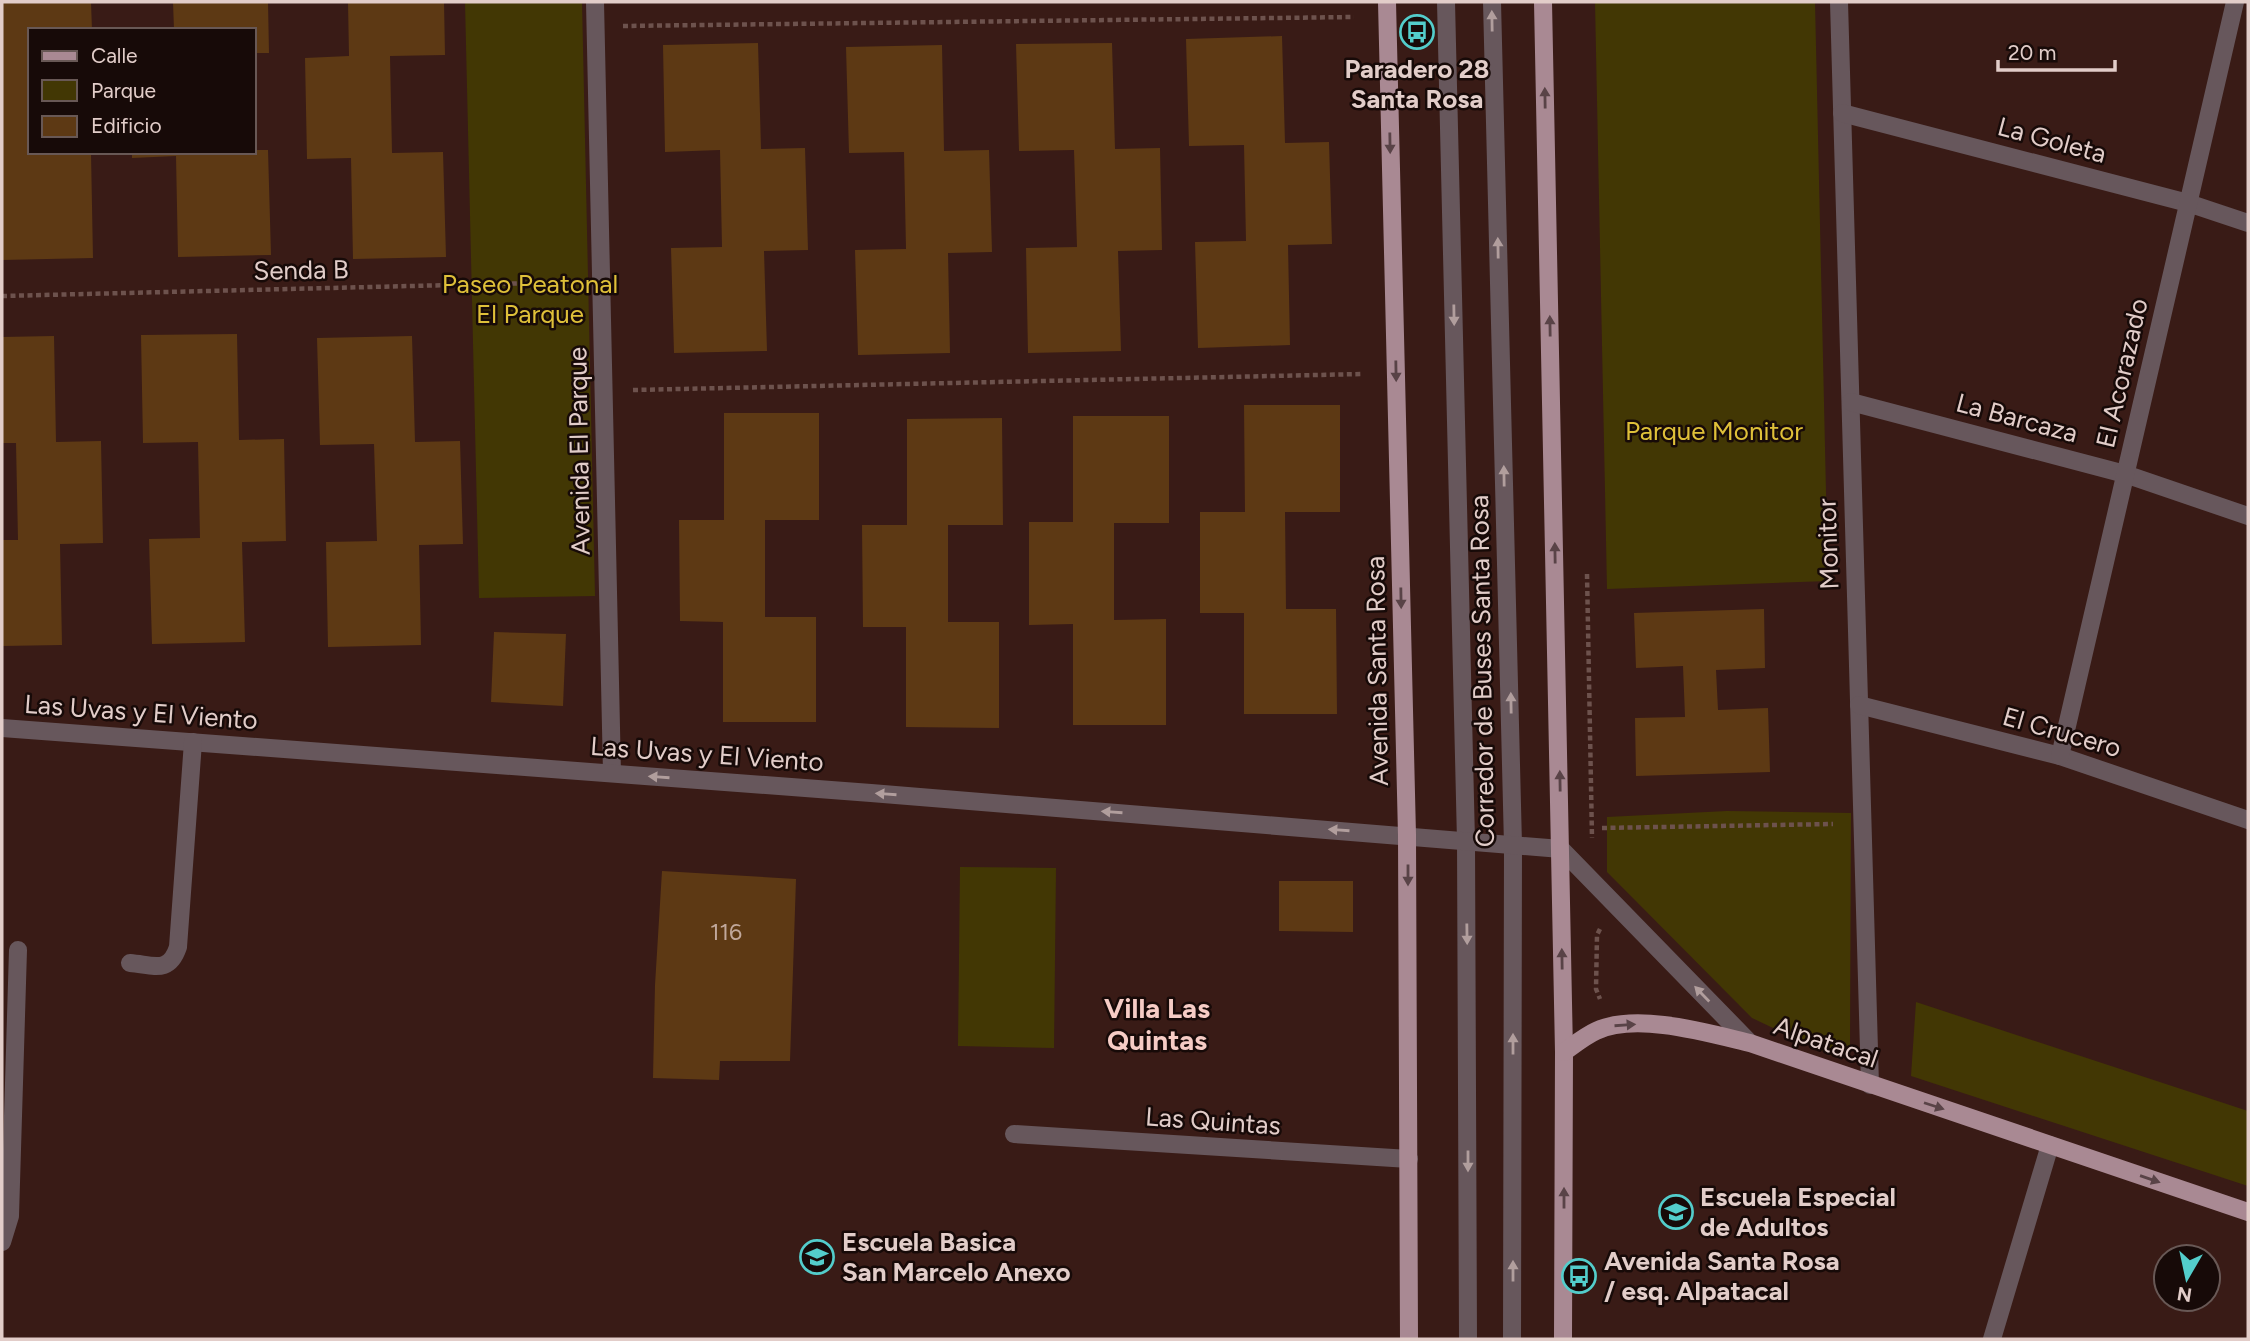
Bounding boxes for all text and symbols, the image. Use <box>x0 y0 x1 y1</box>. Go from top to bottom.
one-way arrow <box>1486 9 1498 31</box>
bus stop icon: Paradero 28 Santa Rosa <box>1398 13 1436 51</box>
legend <box>28 28 256 154</box>
scale bar <box>1998 28 2115 72</box>
text: 20 m <box>2008 40 2056 65</box>
text: Calle <box>91 43 138 68</box>
place label: Paradero 28 Santa Rosa <box>1345 53 1489 115</box>
text: Parque <box>91 78 156 103</box>
one-way arrow <box>1540 87 1551 109</box>
street label: La Goleta <box>1994 110 2110 170</box>
text: Edificio <box>91 113 162 138</box>
one-way arrow <box>1385 133 1396 155</box>
one-way arrow <box>1492 237 1504 259</box>
street label: Senda B <box>253 253 349 287</box>
park label: Paseo Peatonal El Parque <box>442 268 618 330</box>
street label: El Acorazado <box>2089 295 2155 451</box>
one-way arrow <box>1448 304 1459 326</box>
one-way arrow <box>1544 314 1556 336</box>
street label: Avenida El Parque <box>561 347 597 555</box>
one-way arrow <box>1390 360 1401 382</box>
street label: La Barcaza <box>1953 386 2081 450</box>
park label: Parque Monitor <box>1625 415 1803 447</box>
one-way arrow <box>1498 464 1509 486</box>
street label: Corredor de Buses Santa Rosa <box>1463 495 1501 847</box>
street label: Monitor <box>1810 498 1846 590</box>
one-way arrow <box>1549 542 1561 564</box>
street label: Avenida Santa Rosa <box>1359 556 1395 786</box>
one-way arrow <box>1395 588 1407 610</box>
street label: Las Uvas y El Viento <box>23 688 259 736</box>
one-way arrow <box>1505 692 1516 714</box>
street label: El Crucero <box>1999 700 2125 764</box>
street label: Las Uvas y El Viento <box>589 730 825 778</box>
one-way arrow <box>1554 769 1565 791</box>
one-way arrow <box>648 771 670 782</box>
one-way arrow <box>874 788 896 799</box>
one-way arrow <box>1101 806 1123 817</box>
one-way arrow <box>1328 824 1350 835</box>
one-way arrow <box>1402 864 1413 886</box>
house number: 116 <box>710 918 742 946</box>
one-way arrow <box>1461 923 1473 945</box>
one-way arrow <box>1557 948 1568 970</box>
one-way arrow <box>1695 986 1711 1003</box>
district label: Villa Las Quintas <box>1104 991 1210 1057</box>
street label: Alpatacal <box>1770 1009 1882 1075</box>
one-way arrow <box>1614 1019 1636 1030</box>
one-way arrow <box>1507 1032 1519 1054</box>
street label: Las Quintas <box>1144 1100 1282 1142</box>
one-way arrow <box>1924 1101 1945 1112</box>
one-way arrow <box>1462 1151 1474 1173</box>
one-way arrow <box>2139 1174 2160 1185</box>
place label: Escuela Especial de Adultos <box>1700 1181 1896 1243</box>
one-way arrow <box>1558 1186 1570 1208</box>
school or university icon: Escuela Especial de Adultos <box>1657 1193 1695 1231</box>
place label: Escuela Basica San Marcelo Anexo <box>842 1226 1071 1288</box>
school or university icon: Escuela Basica San Marcelo Anexo <box>798 1238 836 1276</box>
north arrow <box>2152 1243 2222 1313</box>
place label: Avenida Santa Rosa / esq. Alpatacal <box>1604 1245 1840 1307</box>
bus stop icon: Avenida Santa Rosa / esq. Alpatacal <box>1560 1257 1598 1295</box>
one-way arrow <box>1507 1260 1518 1282</box>
text: N <box>2175 1282 2193 1307</box>

